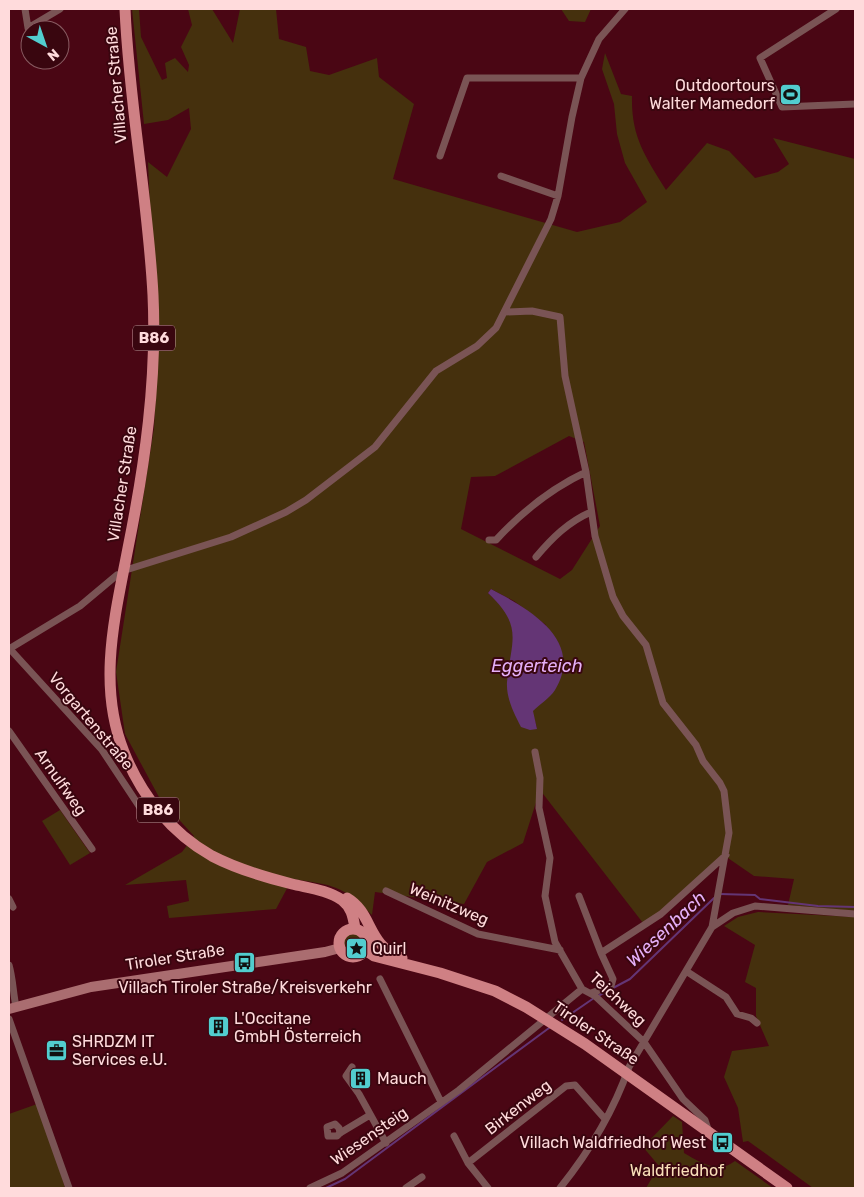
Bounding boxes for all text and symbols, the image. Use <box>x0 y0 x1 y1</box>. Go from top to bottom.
north arrow <box>20 20 70 70</box>
street label: Villacher Straße <box>101 26 131 144</box>
text: N <box>44 45 62 64</box>
place label: Outdoortours Walter Mamedorf <box>649 76 776 113</box>
sports icon: Outdoortours Walter Mamedorf <box>779 82 803 106</box>
road number: B86 <box>133 326 175 350</box>
street label: Villacher Straße <box>103 424 141 543</box>
water label: Eggerteich <box>491 655 583 677</box>
street label: Vorgartenstraße <box>45 668 137 774</box>
street label: Arnulfweg <box>31 745 91 819</box>
road number: B86 <box>137 798 179 822</box>
street label: Weinitzweg <box>406 879 492 929</box>
water label: Wiesenbach <box>622 887 710 971</box>
place icon: Quirl <box>344 936 368 960</box>
place label: Quirl <box>372 939 406 958</box>
street label: Tiroler Straße <box>124 940 226 974</box>
bus stop icon: Villach Tiroler Straße/Kreisverkehr <box>233 951 257 975</box>
street label: Teichweg <box>586 968 650 1030</box>
place label: Villach Tiroler Straße/Kreisverkehr <box>118 978 372 997</box>
street label: Tiroler Straße <box>549 997 643 1069</box>
place label: L'Occitane GmbH Österreich <box>234 1009 362 1046</box>
building icon: L'Occitane GmbH Österreich <box>206 1015 230 1039</box>
place label: SHRDZM IT Services e.U. <box>72 1032 167 1069</box>
office icon: SHRDZM IT Services e.U. <box>44 1038 68 1062</box>
building icon: Mauch <box>349 1066 373 1090</box>
place label: Mauch <box>377 1069 427 1088</box>
street label: Birkenweg <box>481 1075 555 1139</box>
street label: Wiesensteig <box>327 1103 411 1169</box>
bus stop icon: Villach Waldfriedhof West <box>710 1130 734 1154</box>
place label: Villach Waldfriedhof West <box>519 1133 706 1152</box>
park label: Waldfriedhof <box>630 1161 725 1180</box>

